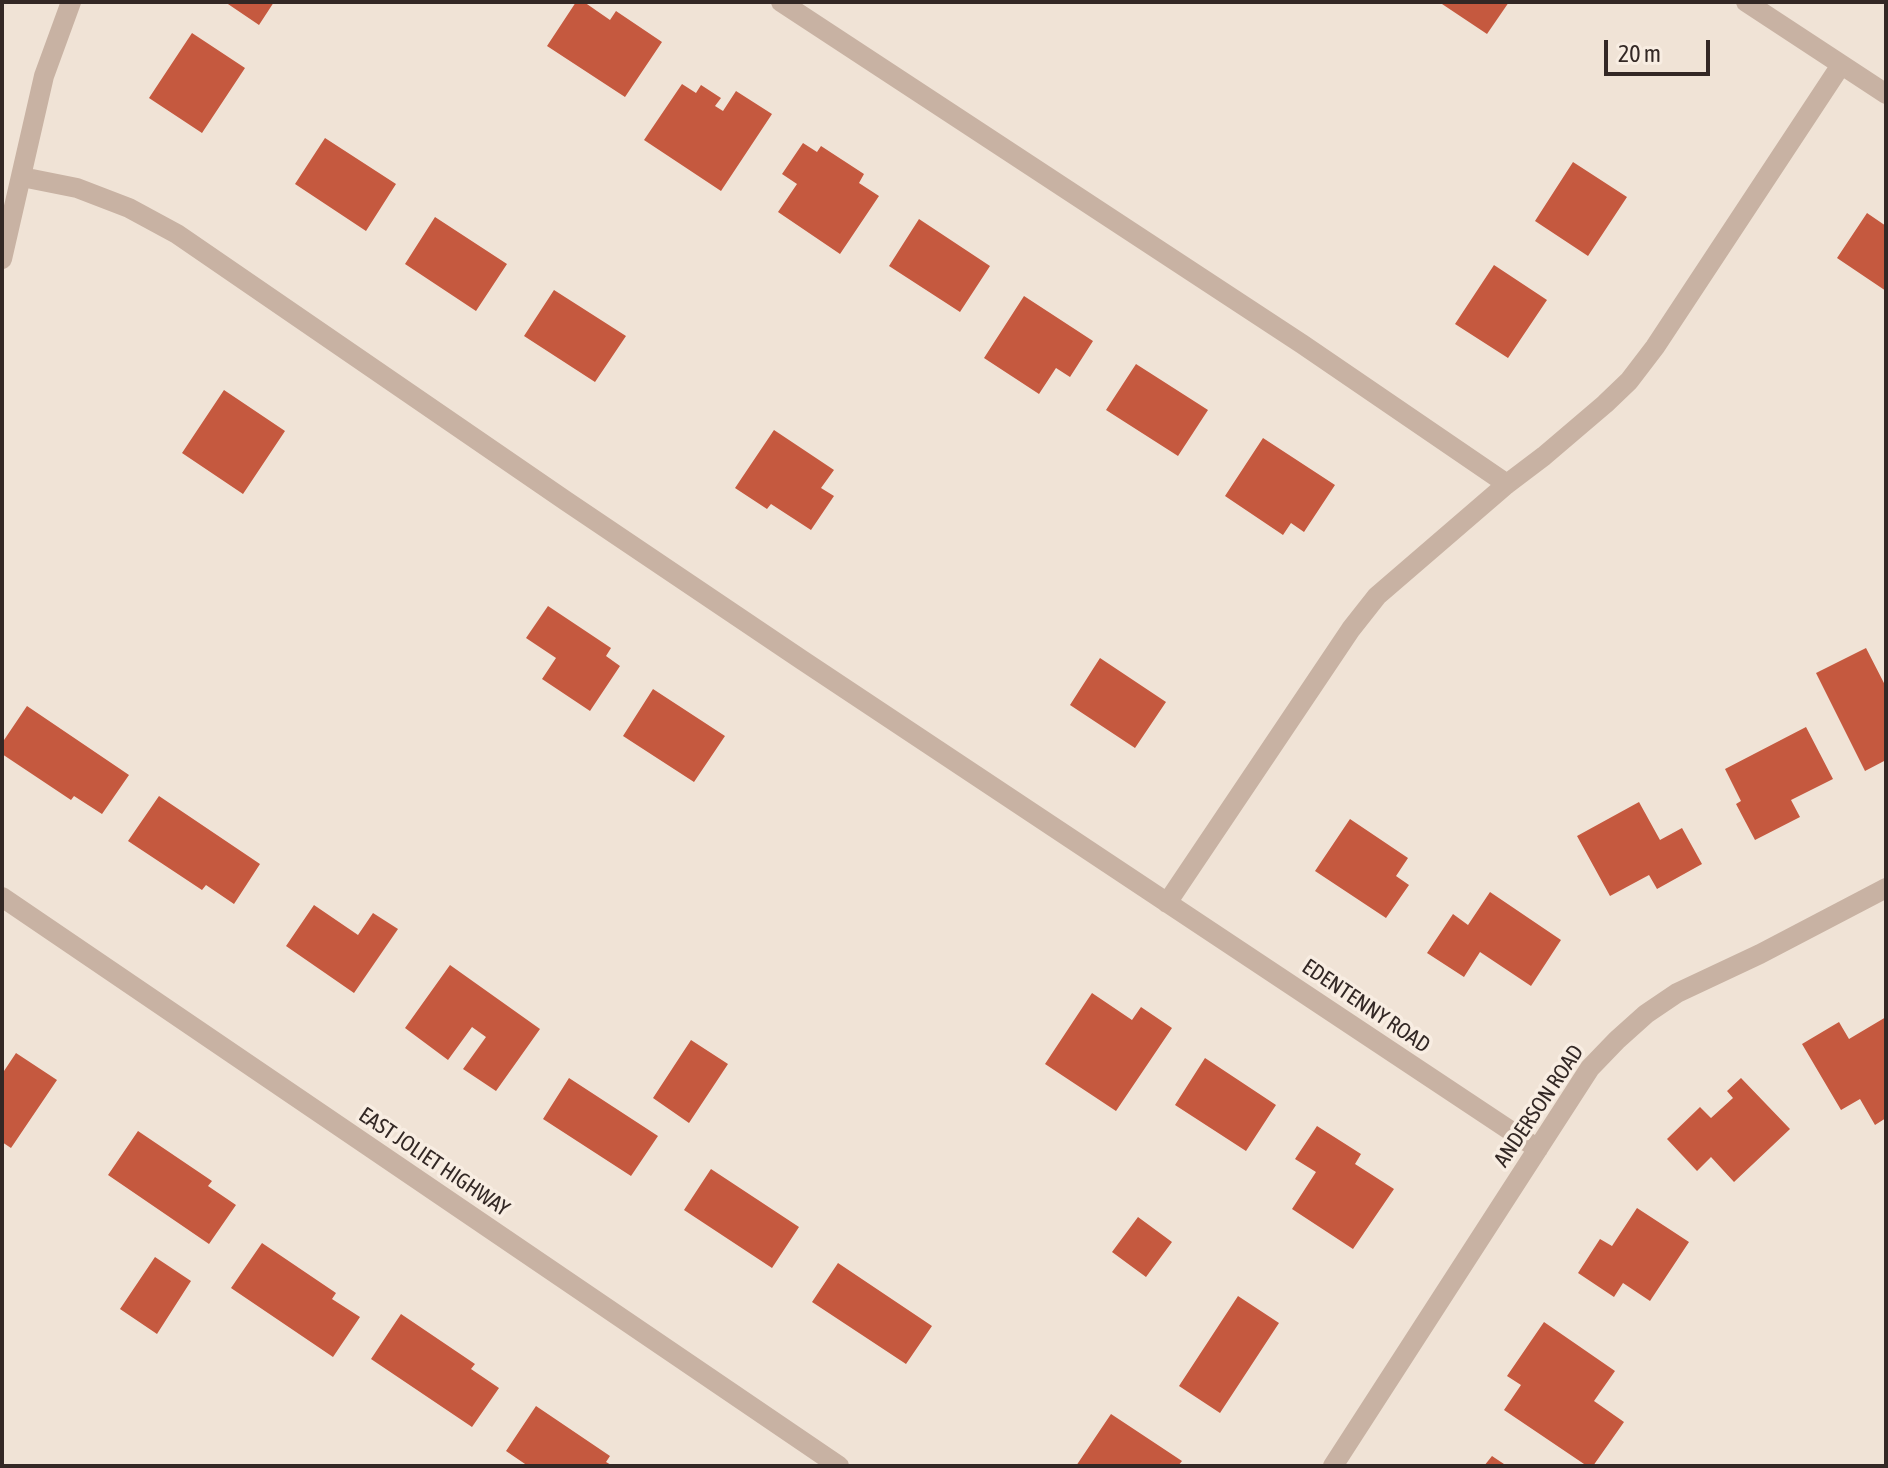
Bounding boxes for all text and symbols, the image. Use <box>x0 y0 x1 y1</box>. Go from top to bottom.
scale bar <box>1608 24 1714 74</box>
text: 20 m <box>1618 40 1661 67</box>
street label: EDENTENNY ROAD <box>1297 954 1435 1058</box>
street label: ANDERSON ROAD <box>1489 1040 1589 1172</box>
street label: EAST JOLIET HIGHWAY <box>354 1102 514 1222</box>

